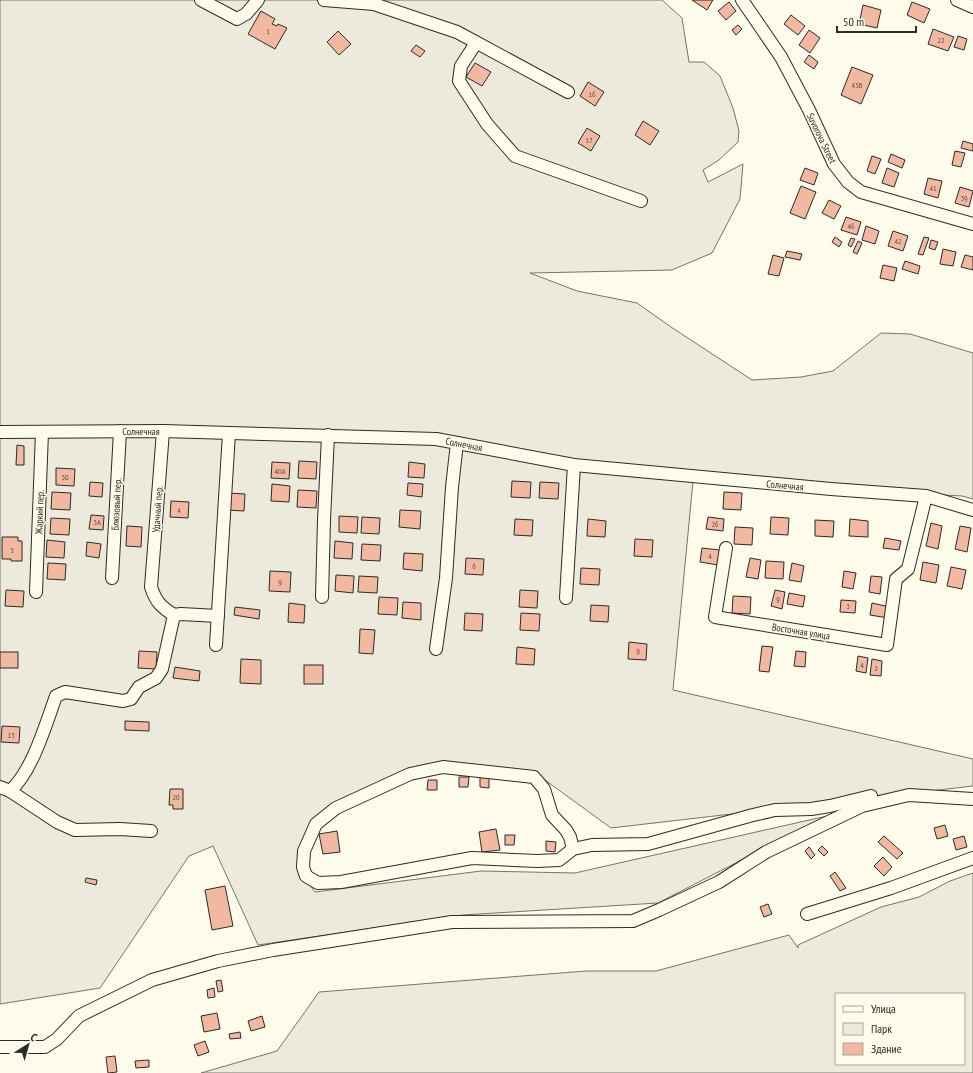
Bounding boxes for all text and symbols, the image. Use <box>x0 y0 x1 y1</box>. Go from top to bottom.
scale bar <box>837 8 916 34</box>
text: 50 m <box>843 14 864 29</box>
house number: 1 <box>266 26 270 36</box>
house number: 22 <box>937 35 945 45</box>
house number: 45Б <box>852 80 863 90</box>
house number: 16 <box>588 89 596 99</box>
street label: Suvorova Street <box>804 111 839 166</box>
house number: 17 <box>585 135 593 145</box>
house number: 41 <box>929 183 937 193</box>
house number: 39 <box>960 193 968 203</box>
house number: 46 <box>847 221 855 231</box>
house number: 42 <box>894 236 902 246</box>
street label: Солнечная <box>122 425 160 438</box>
street label: Солнечная <box>444 435 484 454</box>
house number: 40А <box>275 466 286 476</box>
house number: 50 <box>61 472 69 482</box>
street label: Блюзовый пер. <box>109 477 124 531</box>
street label: Солнечная <box>766 477 804 494</box>
street label: Удачный пер. <box>149 485 166 533</box>
street label: Жаркий пер. <box>32 489 47 535</box>
house number: 4 <box>177 505 181 515</box>
house number: 3А <box>93 517 101 527</box>
house number: 26 <box>711 519 719 529</box>
house number: 5 <box>10 545 14 555</box>
house number: 4 <box>708 551 712 561</box>
house number: 6 <box>472 561 476 571</box>
house number: 9 <box>278 577 282 587</box>
house number: 9 <box>776 594 780 604</box>
house number: 3 <box>846 601 850 611</box>
street label: Восточная улица <box>771 620 831 643</box>
house number: 9 <box>636 646 640 656</box>
house number: 4 <box>860 660 864 670</box>
house number: 2 <box>874 663 878 673</box>
house number: 13 <box>7 730 15 740</box>
house number: 20 <box>172 792 180 802</box>
legend <box>835 993 965 1065</box>
text: Улица <box>871 1001 896 1016</box>
text: Парк <box>871 1021 892 1036</box>
north arrow <box>8 1025 48 1065</box>
text: С <box>28 1030 40 1044</box>
text: Здание <box>871 1041 902 1056</box>

